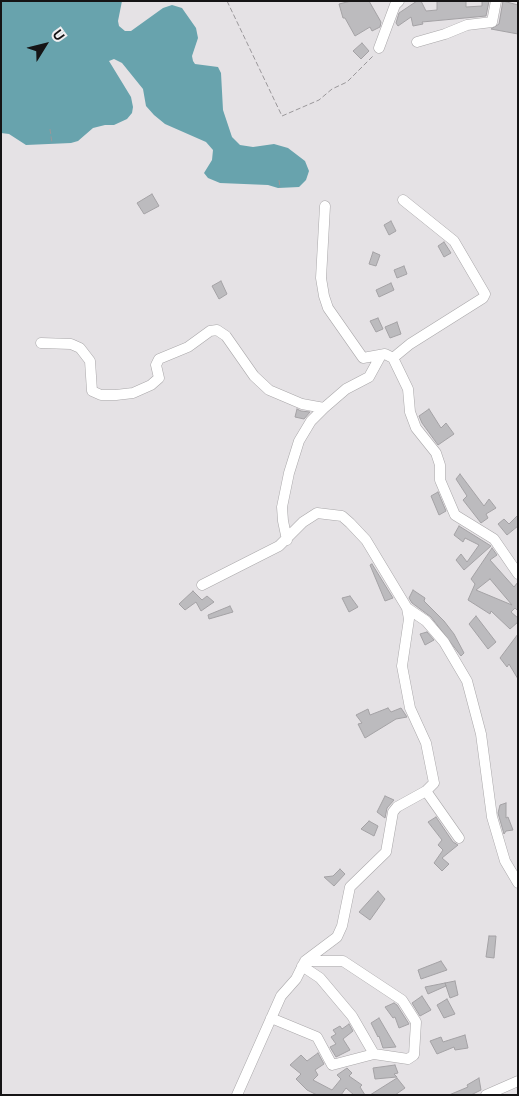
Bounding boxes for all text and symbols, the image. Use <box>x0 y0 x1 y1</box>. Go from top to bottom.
north arrow <box>20 20 70 70</box>
text: U <box>48 27 67 45</box>

